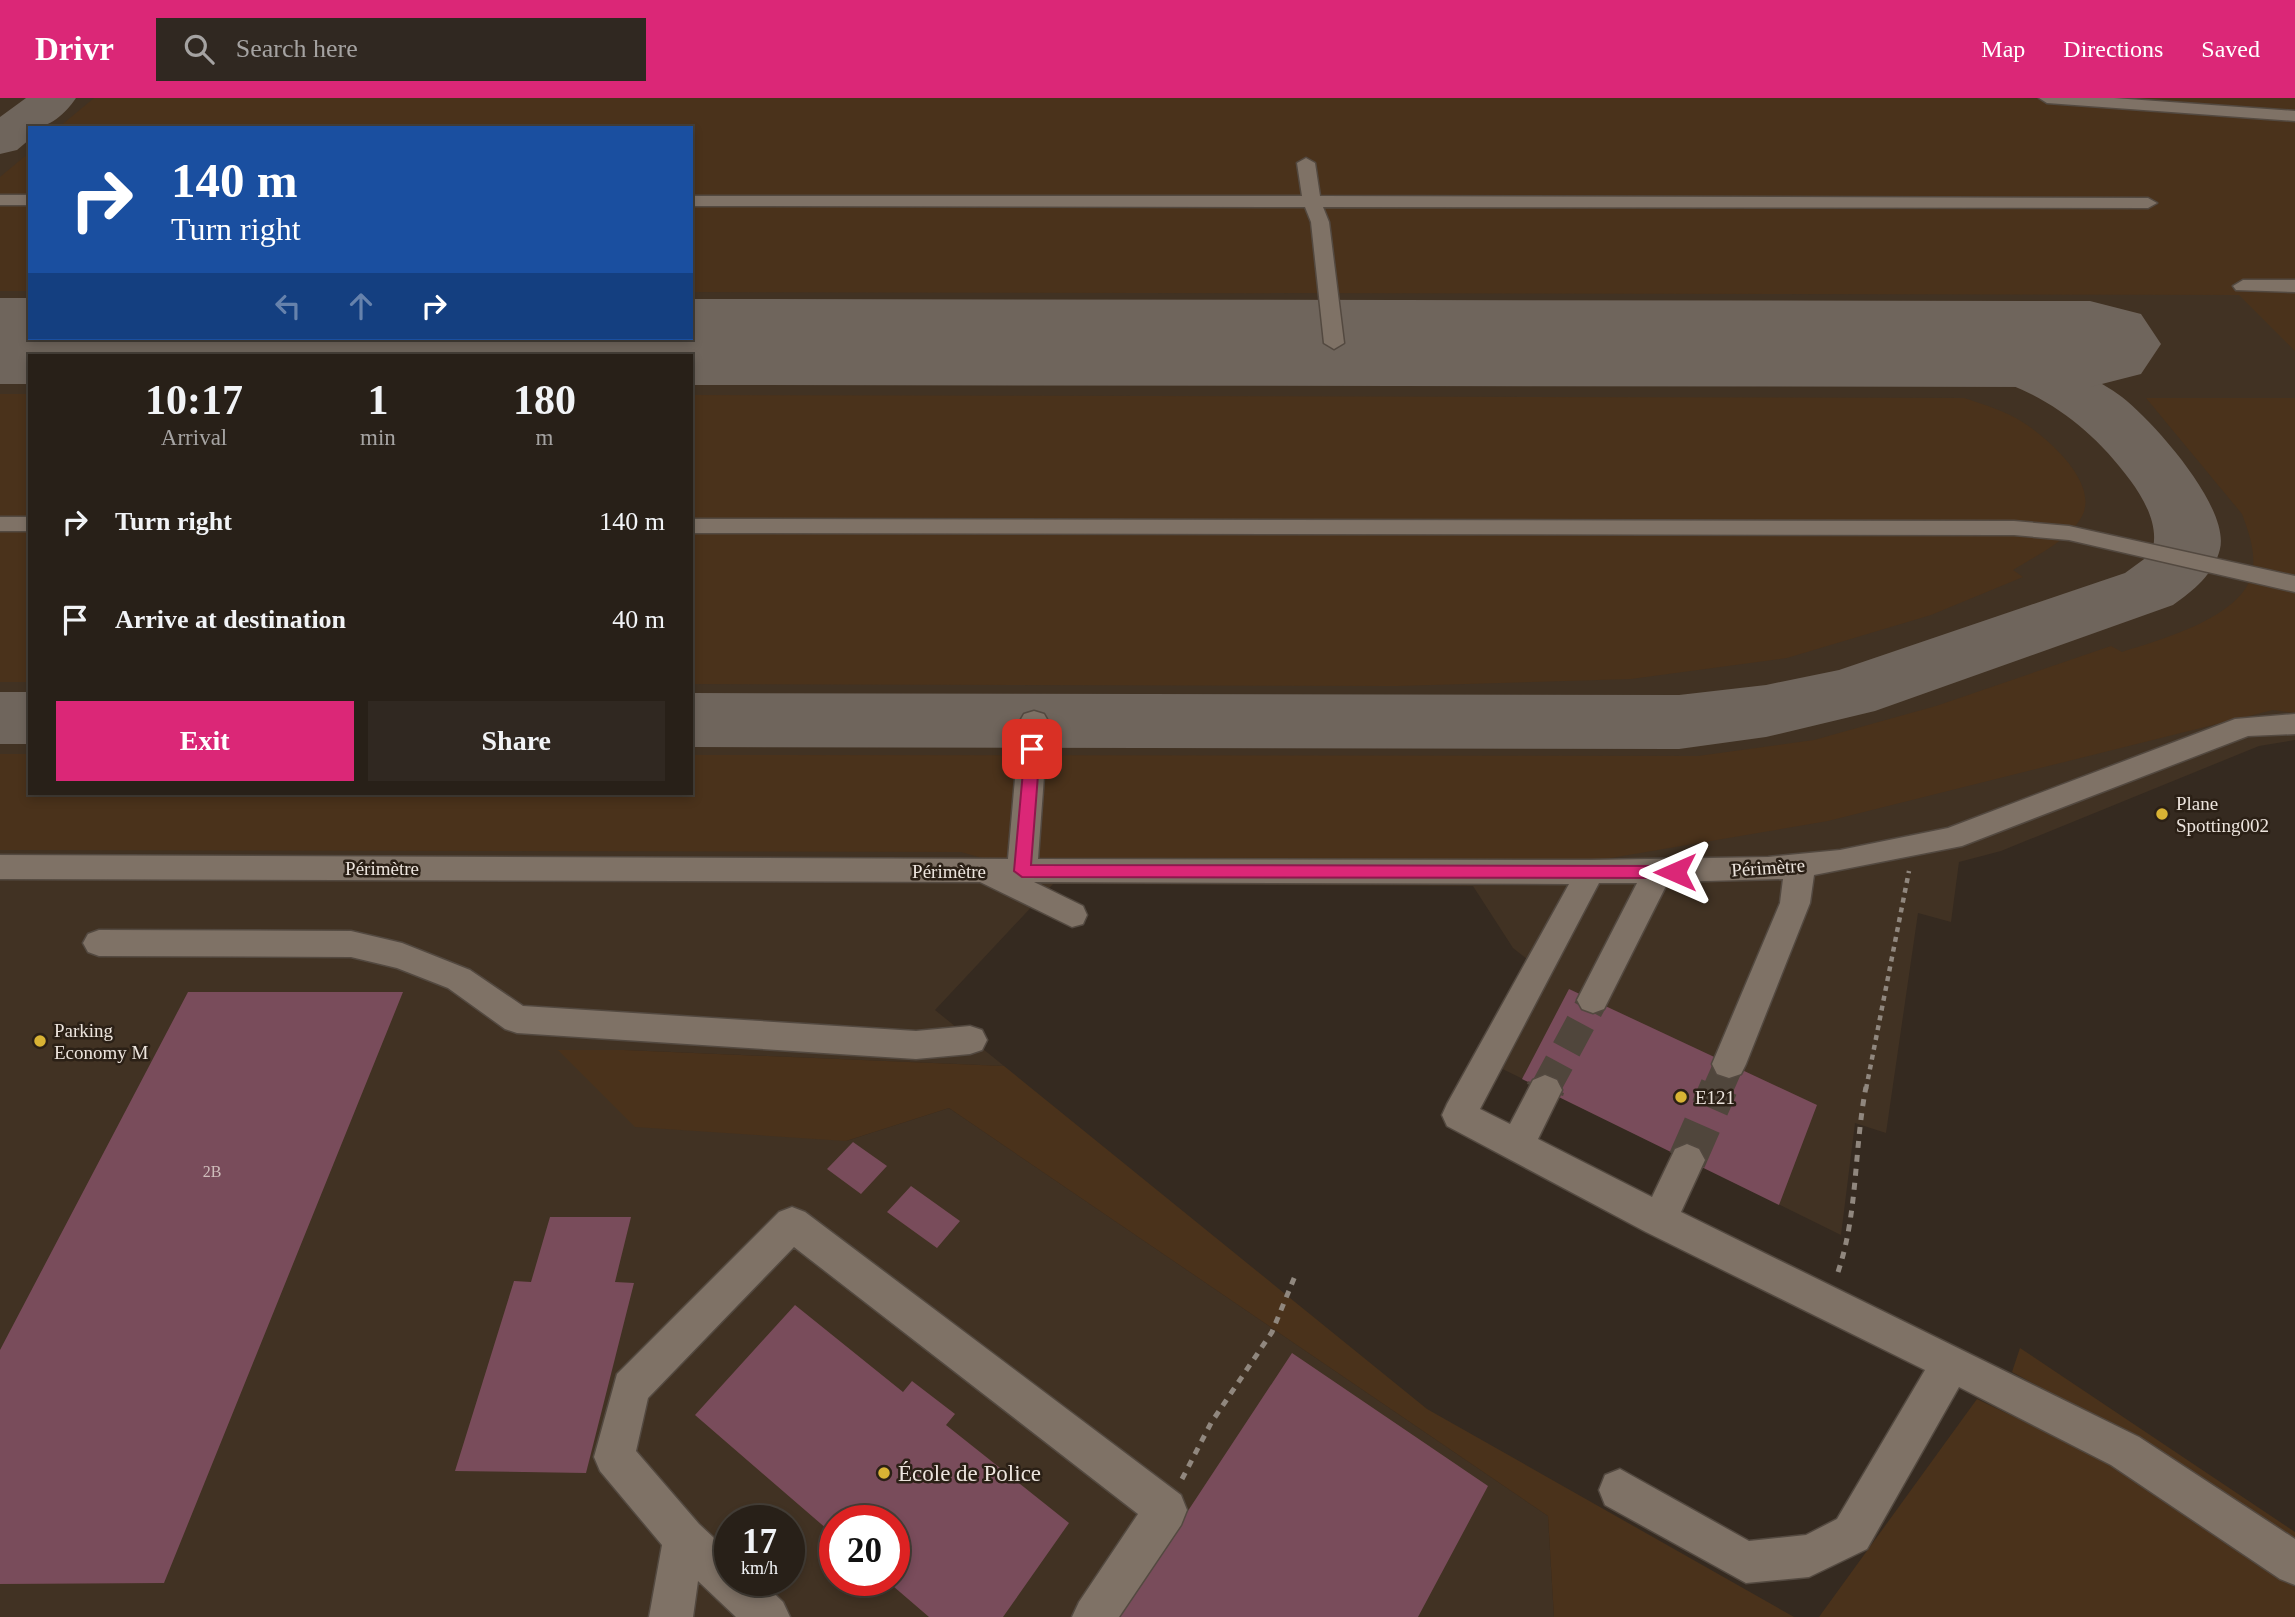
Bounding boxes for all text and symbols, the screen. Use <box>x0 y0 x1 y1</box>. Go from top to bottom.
search box <box>156 18 646 81</box>
icon: search <box>180 30 218 68</box>
text: Drivr <box>35 31 114 67</box>
text: Search here <box>236 34 358 63</box>
text: Map <box>1981 36 2025 62</box>
text: Directions <box>2063 36 2163 62</box>
text: Saved <box>2201 36 2260 62</box>
text: 140 m <box>171 153 298 208</box>
icon: right <box>56 154 147 245</box>
text: Turn right <box>171 211 301 247</box>
icon: left <box>269 287 307 325</box>
icon: ahead <box>342 287 380 325</box>
icon: right <box>415 287 453 325</box>
text: 10:17 <box>145 377 243 423</box>
text: 1 <box>367 377 388 423</box>
text: 180 <box>513 377 576 423</box>
text: Arrival <box>161 425 227 450</box>
text: min <box>360 425 396 450</box>
text: m <box>535 425 553 450</box>
icon: right <box>56 503 94 541</box>
text: Turn right <box>115 507 232 536</box>
text: 140 m <box>599 507 665 536</box>
icon: arrive <box>56 601 94 639</box>
text: Arrive at destination <box>115 605 346 634</box>
text: 40 m <box>612 605 665 634</box>
button: Exit <box>56 701 354 781</box>
button: Share <box>368 701 665 781</box>
pin <box>1002 719 1062 779</box>
icon: arrive <box>1013 730 1051 768</box>
place label: Plane Spotting002 <box>2176 793 2269 836</box>
marker: Plane Spotting002 <box>2154 806 2170 822</box>
position arrow <box>1638 835 1712 909</box>
street label: Périmètre <box>1730 854 1806 881</box>
street label: Périmètre <box>345 858 419 879</box>
street label: Périmètre <box>912 861 986 882</box>
place label: Parking Economy M <box>54 1020 149 1063</box>
marker: Parking Economy M <box>32 1033 48 1049</box>
place label: E121 <box>1695 1087 1735 1108</box>
marker: E121 <box>1673 1089 1689 1105</box>
house number: 2B <box>203 1163 221 1180</box>
place label: École de Police <box>898 1461 1041 1486</box>
marker: École de Police <box>876 1465 892 1481</box>
speed limit sign: 20 <box>819 1505 910 1596</box>
text: 17 <box>742 1522 777 1561</box>
text: km/h <box>741 1558 778 1578</box>

